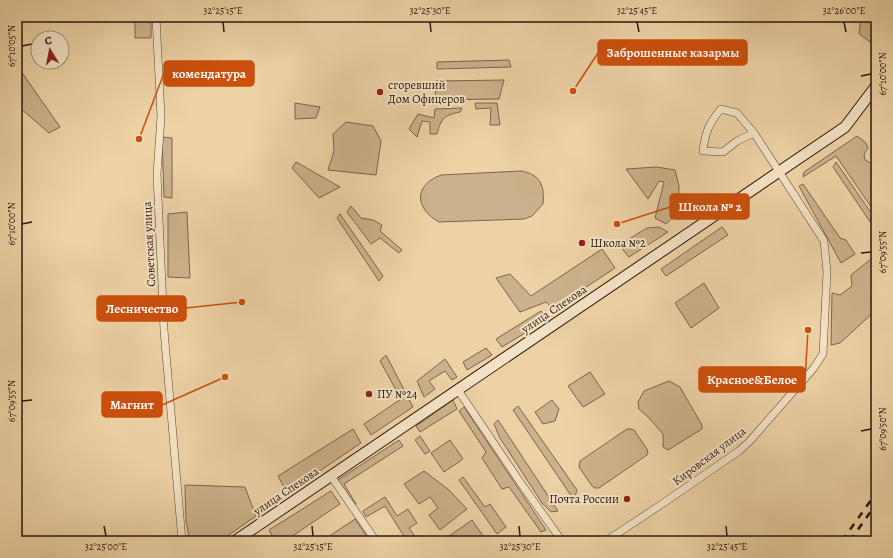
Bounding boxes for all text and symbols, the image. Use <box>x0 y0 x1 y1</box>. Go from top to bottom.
text: 32°25'15"E <box>203 4 243 17</box>
text: 32°25'30"E <box>409 4 451 17</box>
text: 32°25'45"E <box>617 4 657 17</box>
text: 32°26'00"E <box>823 4 865 17</box>
text: 67°10'05"N <box>5 25 18 67</box>
north arrow <box>30 30 70 70</box>
text: С <box>44 33 53 49</box>
callout: Заброшенные казармы <box>598 40 747 65</box>
text: Заброшенные казармы <box>607 44 739 61</box>
text: 67°10'00"N <box>876 52 889 96</box>
callout: комендатура <box>164 61 254 86</box>
text: комендатура <box>172 65 247 82</box>
place label: сгоревший Дом Офицеров <box>388 77 465 107</box>
marker: сгоревший Дом Офицеров <box>375 87 385 97</box>
callout: Школа № 2 <box>670 194 749 219</box>
text: Школа № 2 <box>678 198 743 215</box>
street label: Советская улица <box>139 200 159 287</box>
text: 67°10'00"N <box>5 202 18 246</box>
text: 67°09'55"N <box>876 231 889 273</box>
place label: Школа №2 <box>590 235 646 251</box>
marker: Школа №2 <box>577 238 587 248</box>
street label: улица Спекова <box>517 281 590 337</box>
callout: Лесничество <box>97 296 186 321</box>
text: Лесничество <box>106 300 179 317</box>
callout: Красное&Белое <box>699 367 805 392</box>
text: Красное&Белое <box>707 371 797 388</box>
text: 67°09'55"N <box>5 380 18 422</box>
place label: ПУ №24 <box>377 386 418 402</box>
marker: ПУ №24 <box>364 389 374 399</box>
callout: Магнит <box>102 392 162 417</box>
text: Магнит <box>110 396 154 413</box>
text: 67°09'50"N <box>876 407 889 451</box>
street label: Кировская улица <box>669 423 749 489</box>
street label: улица Спекова <box>249 463 322 519</box>
place label: Почта России <box>549 491 619 507</box>
marker: Почта России <box>622 494 632 504</box>
text: 32°25'00"E <box>85 540 127 553</box>
text: 32°25'15"E <box>293 540 333 553</box>
text: 32°25'30"E <box>499 540 541 553</box>
text: 32°25'45"E <box>707 540 747 553</box>

